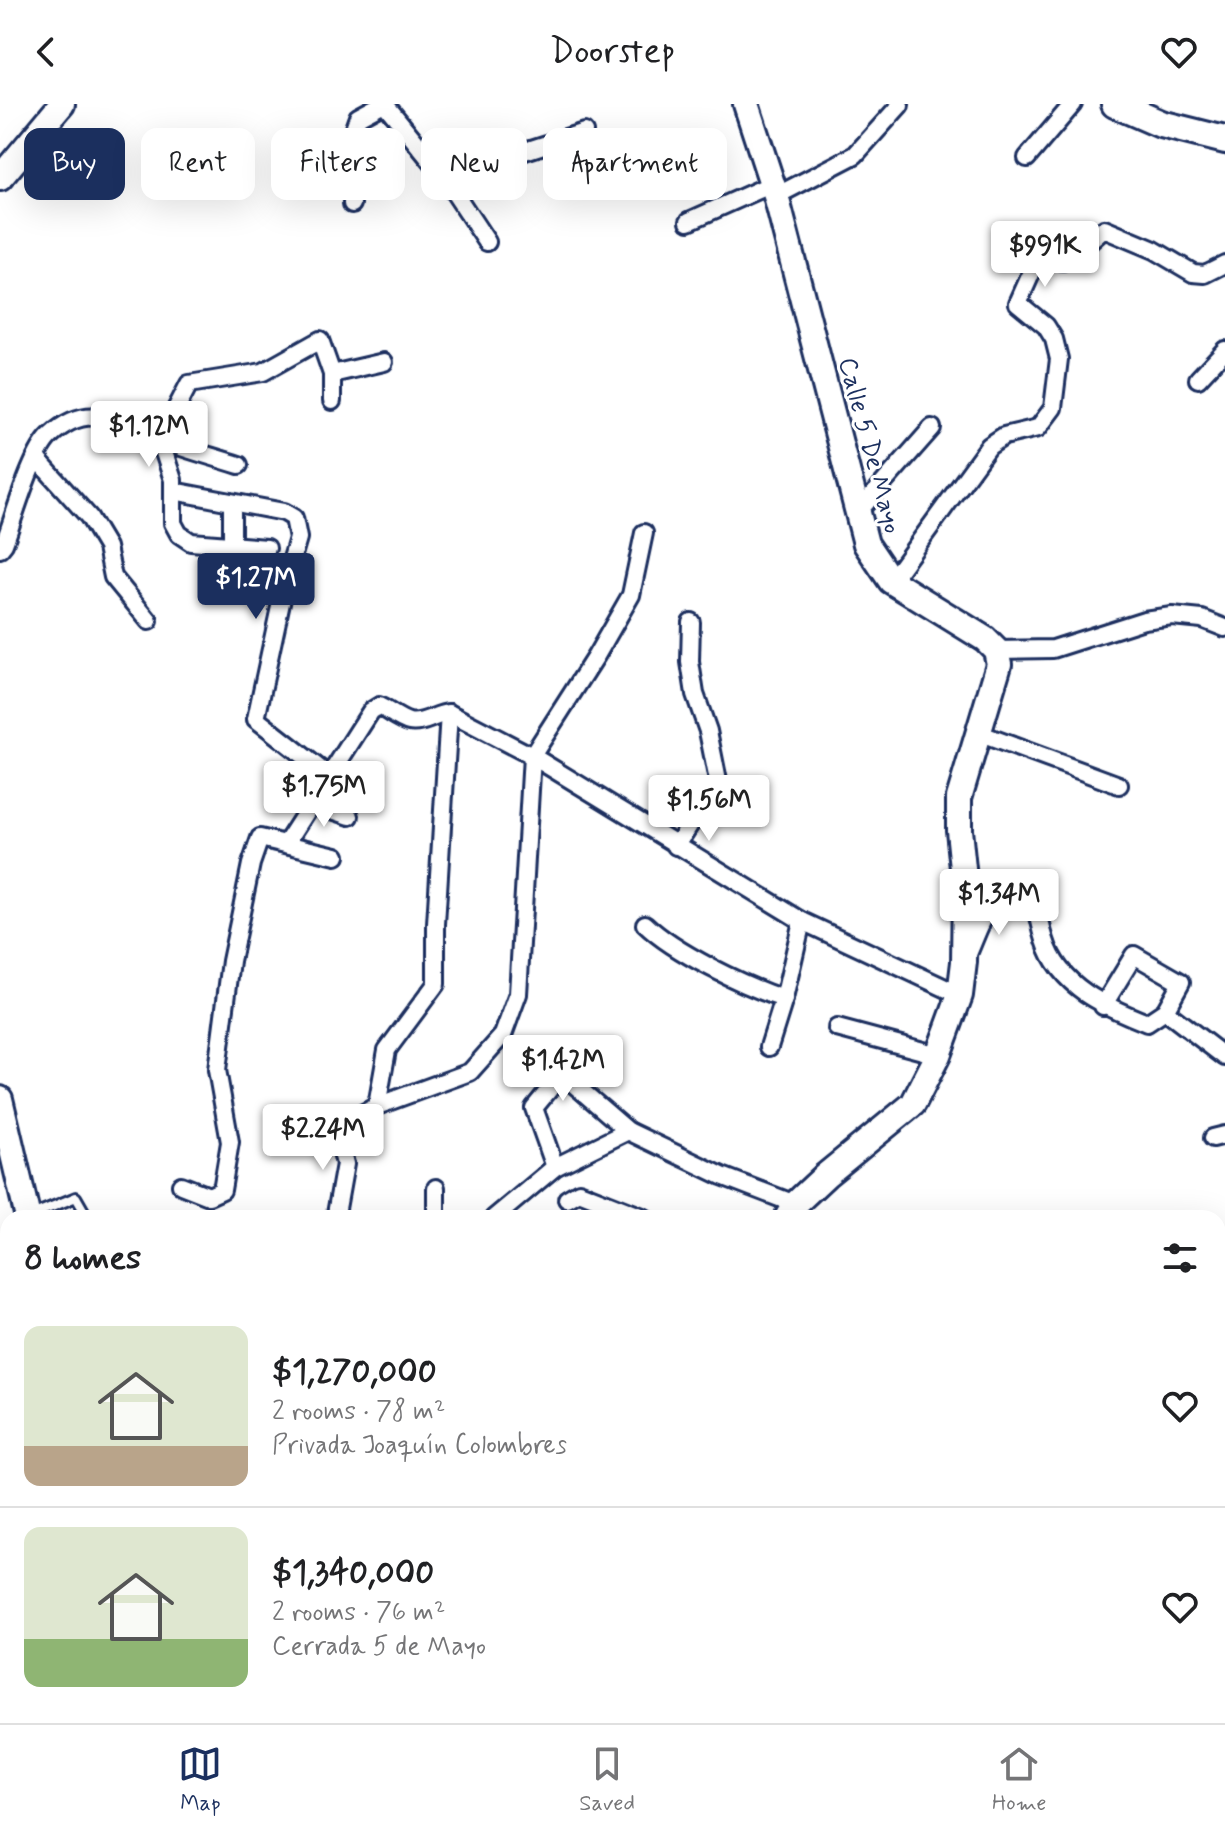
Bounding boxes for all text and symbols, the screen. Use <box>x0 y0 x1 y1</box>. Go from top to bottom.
text: Doorstep <box>550 29 675 76</box>
icon: back <box>24 30 68 74</box>
icon: heart <box>1157 30 1201 74</box>
chip: Buy <box>24 128 125 200</box>
chip: Rent <box>141 128 255 200</box>
chip: Filters <box>271 128 405 200</box>
chip: New <box>421 128 527 200</box>
chip: Apartment <box>543 128 727 200</box>
pin: $991K <box>989 221 1101 289</box>
text: $991K <box>1009 230 1081 264</box>
street label: Calle 5 De Mayo <box>829 354 909 537</box>
pin: $1.12M <box>84 401 214 469</box>
text: $1.12M <box>109 410 189 444</box>
pin: $1.27M <box>191 553 321 621</box>
text: $1.27M <box>216 562 296 596</box>
pin: $1.75M <box>259 761 389 829</box>
text: $1.75M <box>282 770 366 804</box>
pin: $1.56M <box>644 775 774 843</box>
text: $1.56M <box>666 784 752 818</box>
pin: $1.34M <box>934 869 1064 937</box>
text: $1.34M <box>958 878 1040 912</box>
pin: $1.42M <box>498 1035 628 1103</box>
text: $1.42M <box>521 1044 605 1078</box>
pin: $2.24M <box>258 1104 388 1172</box>
text: $2.24M <box>281 1113 365 1147</box>
text: 8 homes <box>24 1236 141 1281</box>
icon: filters <box>1158 1236 1202 1280</box>
text: $1,270,000 <box>272 1350 437 1395</box>
icon: home <box>88 1358 184 1454</box>
icon: heart <box>1158 1384 1202 1428</box>
text: 2 rooms · 78 m² <box>272 1395 445 1429</box>
text: Privada Joaquín Colombres <box>272 1429 567 1463</box>
text: $1,340,000 <box>272 1551 434 1596</box>
icon: home <box>88 1559 184 1655</box>
icon: heart <box>1158 1585 1202 1629</box>
text: 2 rooms · 76 m² <box>272 1596 445 1630</box>
text: Cerrada 5 de Mayo <box>272 1630 486 1664</box>
tab: Map <box>178 1742 222 1818</box>
tab: Saved <box>579 1742 635 1818</box>
tab: Home <box>992 1742 1047 1818</box>

